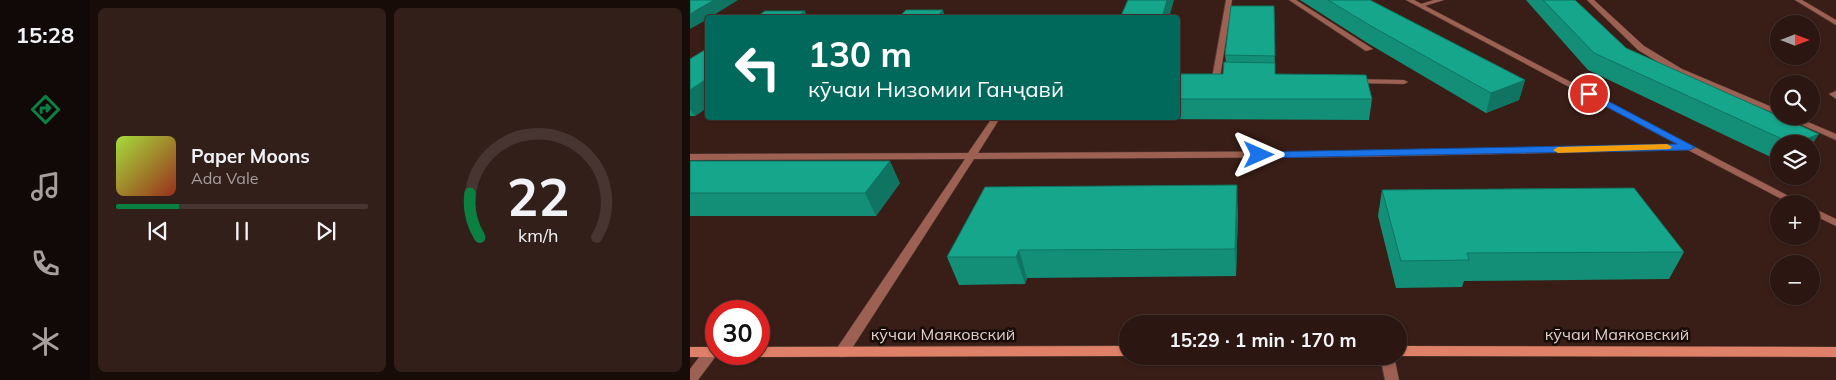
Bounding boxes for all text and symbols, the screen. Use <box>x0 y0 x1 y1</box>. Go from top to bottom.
north arrow <box>1770 15 1820 65</box>
map controls <box>1770 15 1820 305</box>
text: 15:28 <box>16 21 74 49</box>
text: 130 m <box>808 32 912 76</box>
icon: left <box>725 35 790 100</box>
pin <box>1568 73 1610 115</box>
text: кӯчаи Низомии Ганҷавӣ <box>808 75 1064 103</box>
button: search <box>1770 75 1820 125</box>
icon: arrive <box>1575 80 1603 108</box>
icon: directions <box>28 92 63 127</box>
position arrow <box>1232 128 1284 180</box>
button: layers <box>1770 135 1820 185</box>
text: Paper Moons <box>191 144 310 168</box>
text: 22 <box>507 164 569 229</box>
text: Ada Vale <box>191 168 258 188</box>
icon: music <box>28 169 63 204</box>
button: + <box>1770 195 1820 245</box>
icon: previous <box>144 217 172 245</box>
icon: pause <box>228 217 256 245</box>
icon: next <box>312 217 340 245</box>
text: km/h <box>518 224 558 246</box>
icon: phone <box>28 246 63 281</box>
button: − <box>1770 255 1820 305</box>
speed limit sign: 30 <box>705 300 770 365</box>
icon: climate <box>28 324 63 359</box>
street label: кӯчаи Маяковский <box>871 324 1015 344</box>
street label: кӯчаи Маяковский <box>1545 324 1689 344</box>
text: 15:29 · 1 min · 170 m <box>1169 328 1357 352</box>

